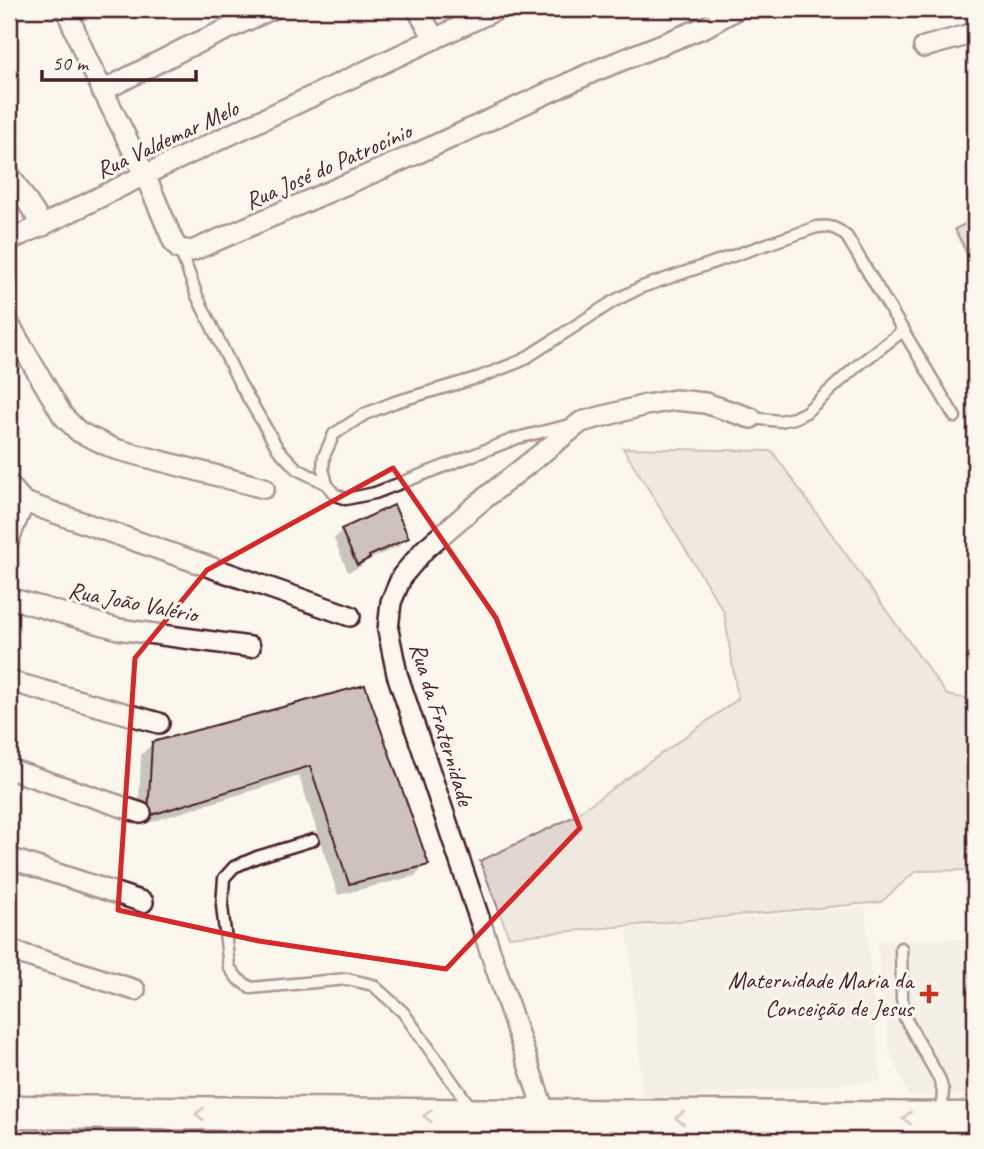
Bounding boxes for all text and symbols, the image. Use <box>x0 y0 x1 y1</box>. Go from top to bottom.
scale bar <box>42 38 196 82</box>
text: 50 m <box>52 50 90 76</box>
street label: Rua Valdemar Melo <box>91 92 244 185</box>
street label: Rua José do Patrocínio <box>240 115 418 216</box>
street label: Rua João Valério <box>66 575 203 630</box>
street label: Rua da Fraternidade <box>403 639 482 811</box>
place label: Maternidade Maria da Conceição de Jesus <box>728 965 915 1023</box>
marker: Maternidade Maria da Conceição de Jesus <box>919 984 939 1004</box>
one-way arrow <box>194 1106 205 1122</box>
one-way arrow <box>422 1108 432 1124</box>
one-way arrow <box>674 1110 684 1126</box>
one-way arrow <box>901 1111 912 1126</box>

